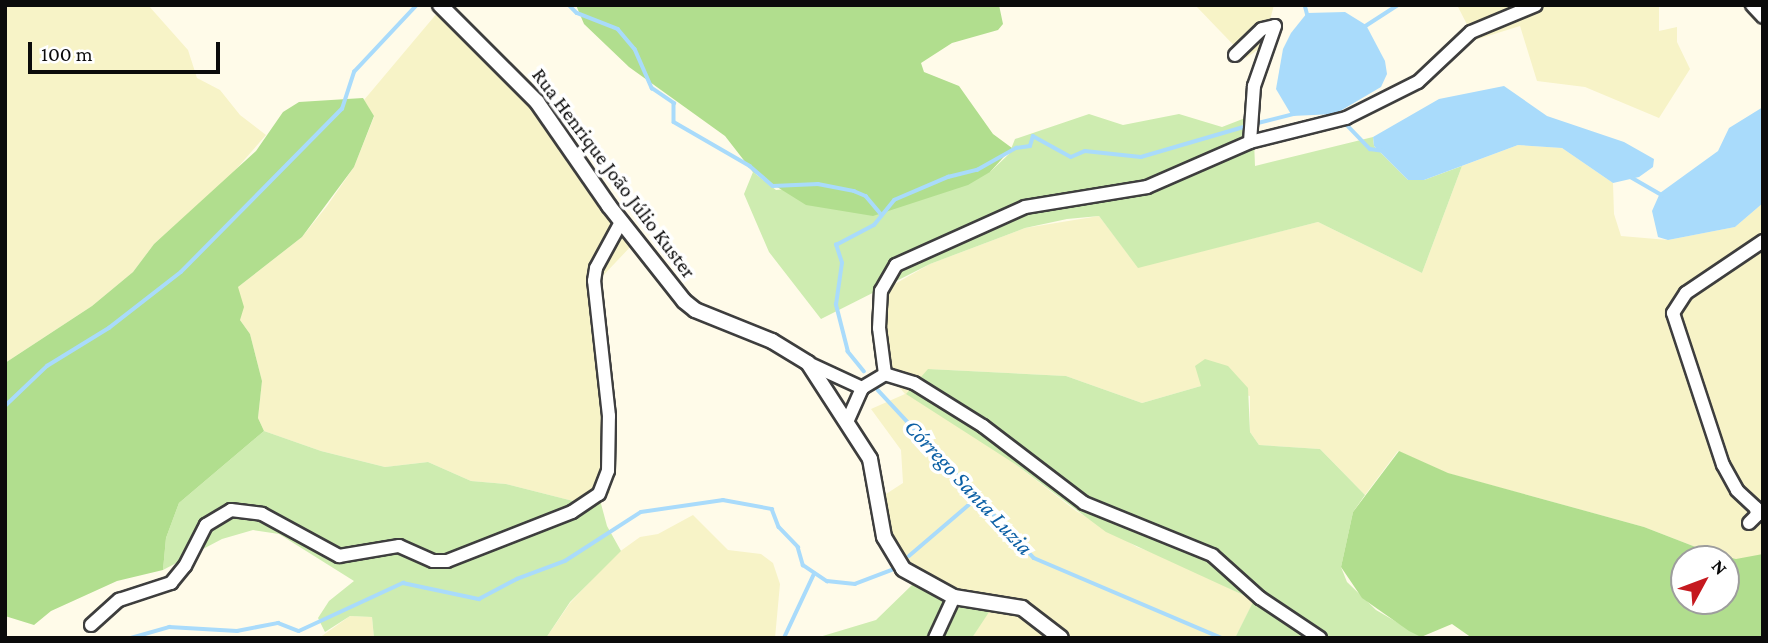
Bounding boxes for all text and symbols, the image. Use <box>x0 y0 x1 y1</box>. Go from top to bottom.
scale bar <box>32 28 224 72</box>
text: 100 m <box>41 42 93 66</box>
street label: Rua Henrique João Júlio Kuster <box>527 63 701 283</box>
water label: Córrego Santa Luzia <box>899 413 1039 561</box>
north arrow <box>1670 545 1740 615</box>
text: N <box>1708 555 1732 579</box>

